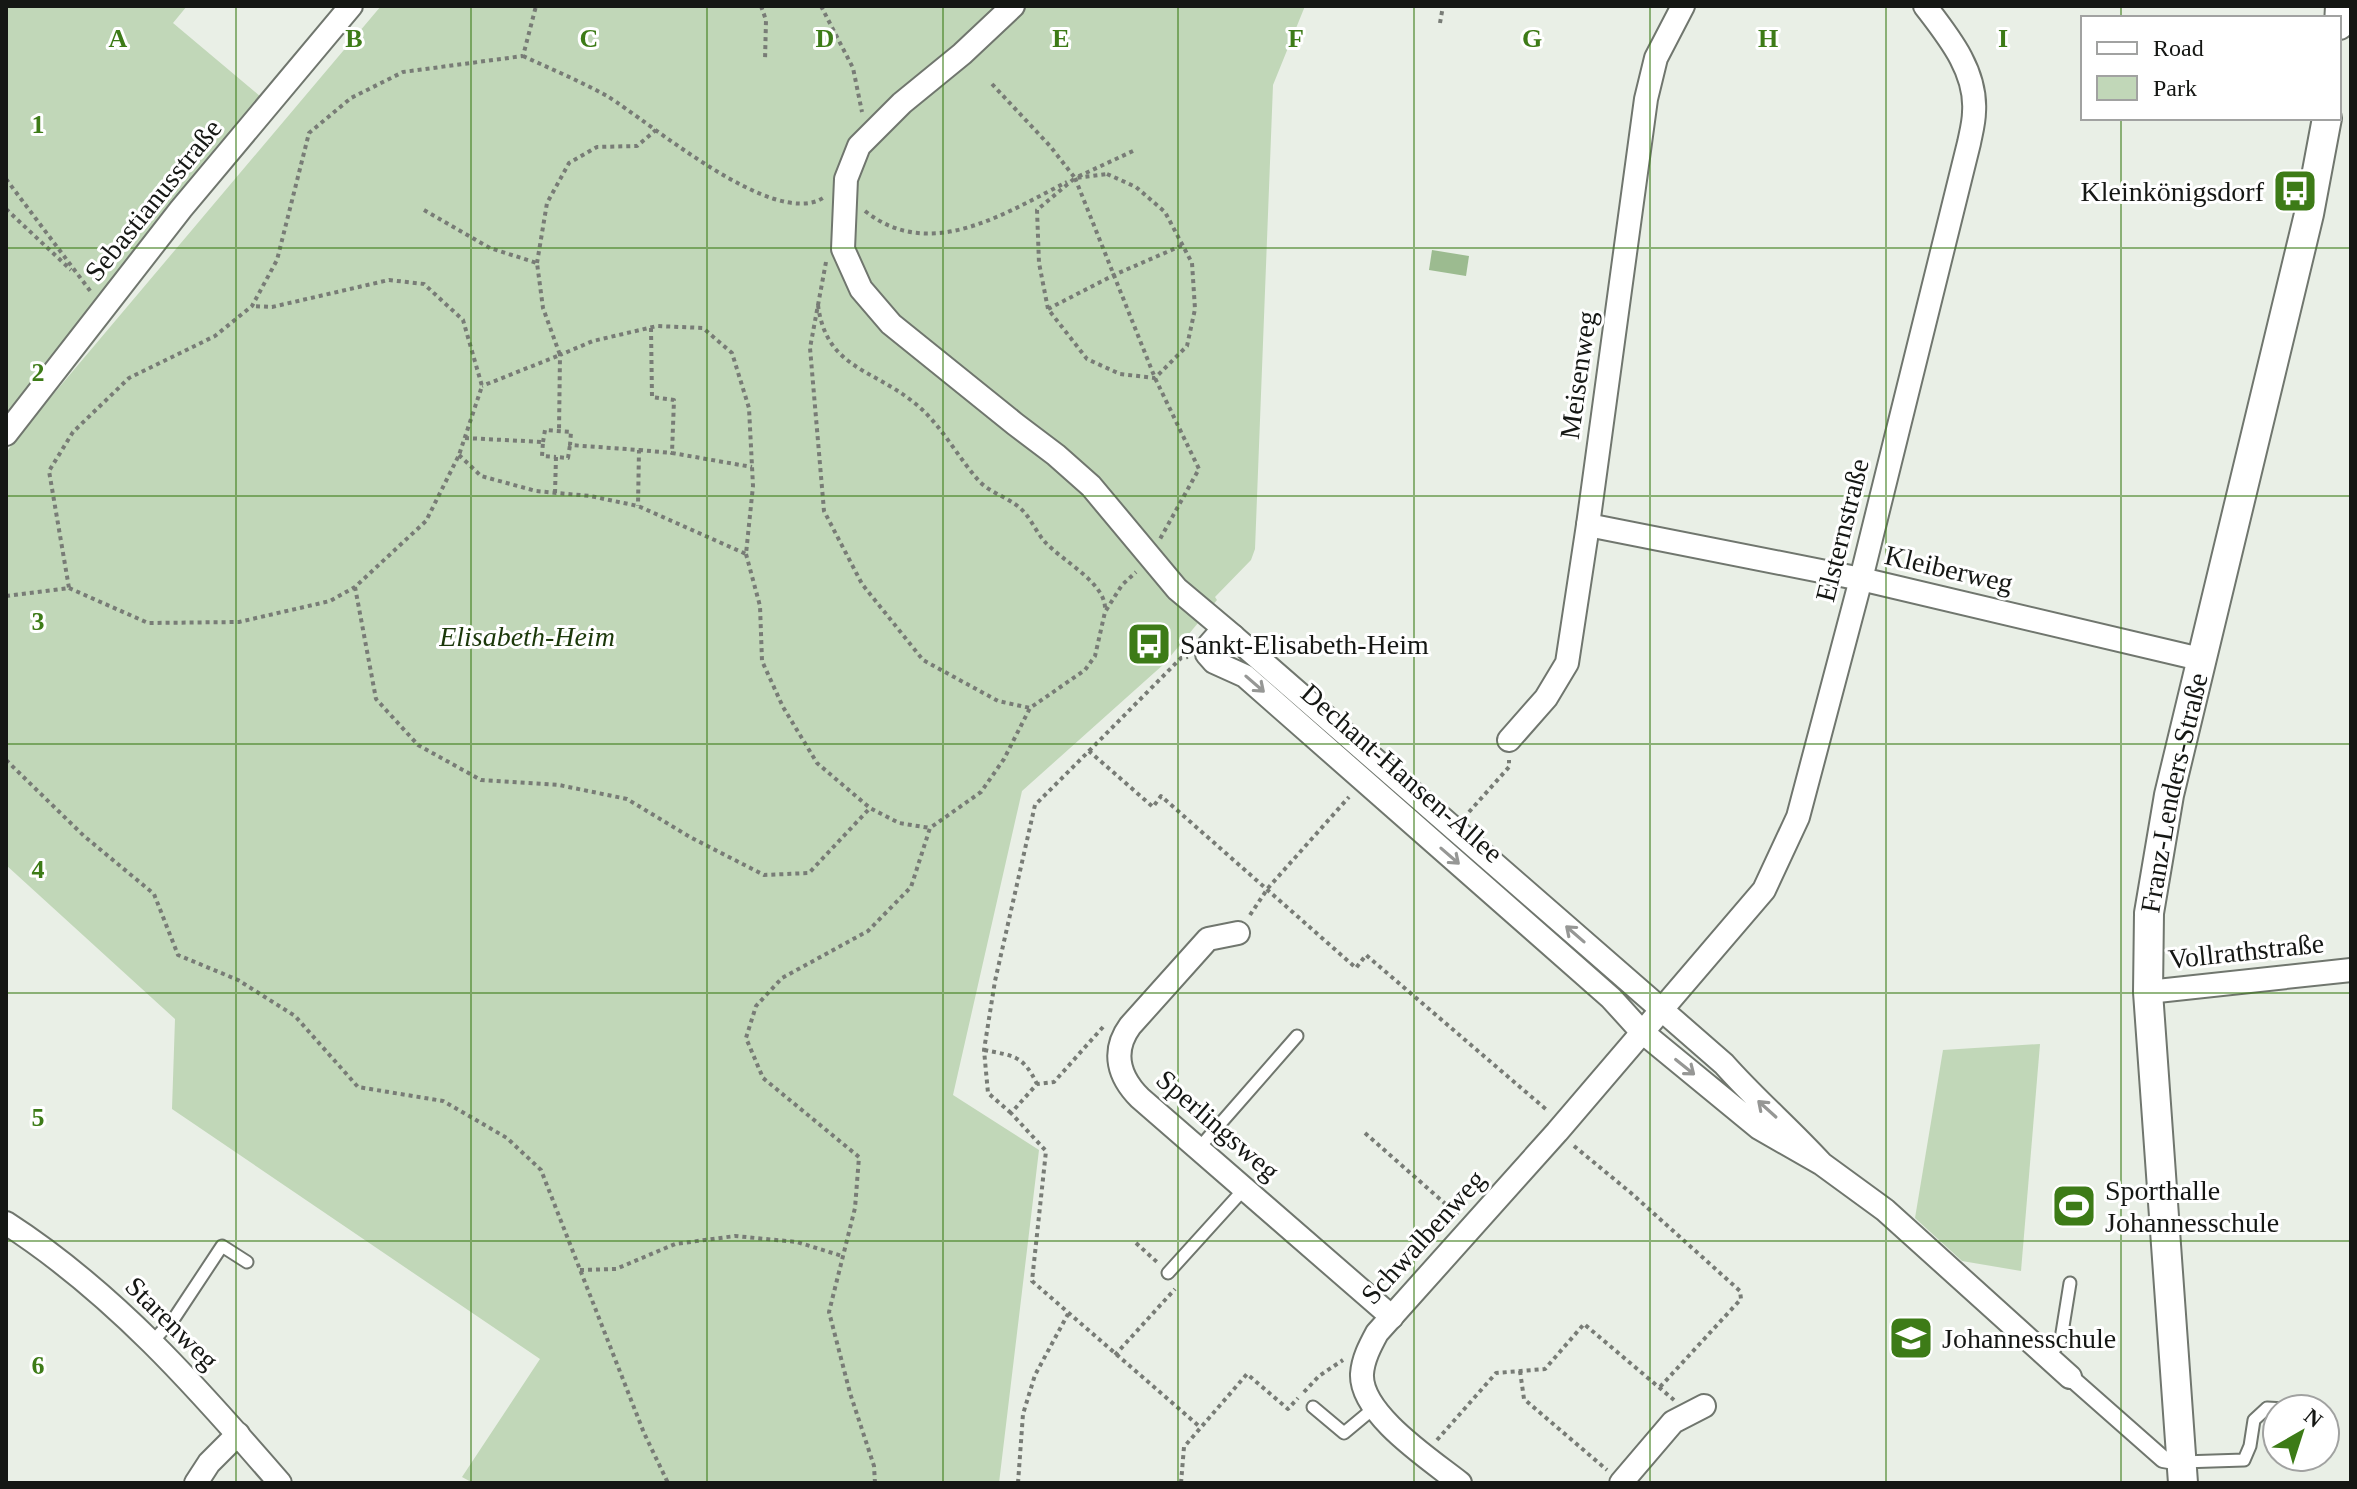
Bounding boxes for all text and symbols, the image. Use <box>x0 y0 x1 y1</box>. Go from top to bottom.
legend <box>2081 16 2341 120</box>
text: A <box>109 24 128 53</box>
text: B <box>345 24 363 53</box>
text: C <box>580 24 598 53</box>
text: D <box>816 24 834 53</box>
text: E <box>1052 24 1070 53</box>
text: F <box>1288 24 1304 53</box>
text: G <box>1522 24 1542 53</box>
text: H <box>1758 24 1778 53</box>
text: I <box>1998 24 2008 53</box>
text: Road <box>2153 35 2204 61</box>
text: Park <box>2153 75 2197 101</box>
text: 1 <box>32 110 45 139</box>
street label: Sebastianusstraße <box>78 113 228 287</box>
bus stop icon: Kleinkönigsdorf <box>2271 167 2319 215</box>
place label: Kleinkönigsdorf <box>2080 176 2265 207</box>
street label: Meisenweg <box>1554 309 1602 441</box>
text: 2 <box>32 358 45 387</box>
street label: Elsternstraße <box>1809 455 1875 605</box>
street label: Kleiberweg <box>1882 539 2016 599</box>
text: 3 <box>32 607 45 636</box>
bus stop icon: Sankt-Elisabeth-Heim <box>1125 620 1173 668</box>
park label: Elisabeth-Heim <box>438 621 615 652</box>
place label: Sankt-Elisabeth-Heim <box>1180 629 1429 660</box>
street label: Franz-Lenders-Straße <box>2134 670 2213 915</box>
one-way arrow <box>1245 675 1265 693</box>
street label: Dechant-Hansen-Allee <box>1295 677 1509 869</box>
one-way arrow <box>1440 847 1460 865</box>
text: 4 <box>32 855 45 884</box>
one-way arrow <box>1566 925 1586 943</box>
street label: Vollrathstraße <box>2167 927 2325 975</box>
one-way arrow <box>1674 1059 1695 1076</box>
street label: Sperlingsweg <box>1150 1063 1286 1187</box>
one-way arrow <box>1757 1101 1777 1119</box>
text: 5 <box>32 1103 45 1132</box>
street label: Schwalbenweg <box>1355 1164 1491 1310</box>
place label: Sporthalle Johannesschule <box>2105 1175 2279 1238</box>
sports icon: Sporthalle Johannesschule <box>2050 1182 2098 1230</box>
street label: Starenweg <box>119 1270 225 1376</box>
school or university icon: Johannesschule <box>1887 1314 1935 1362</box>
place label: Johannesschule <box>1942 1323 2116 1354</box>
text: 6 <box>32 1351 45 1380</box>
north arrow <box>2261 1393 2341 1473</box>
text: N <box>2299 1403 2327 1433</box>

